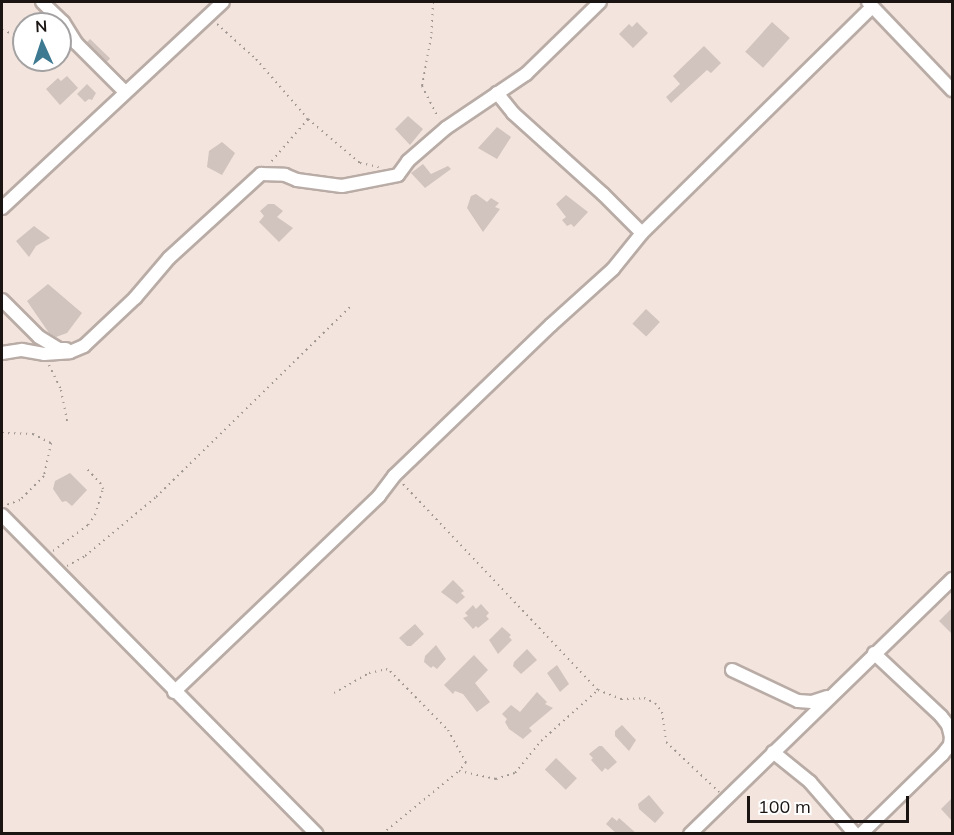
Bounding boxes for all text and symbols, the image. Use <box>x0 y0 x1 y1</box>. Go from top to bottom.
north arrow <box>12 12 72 72</box>
text: N <box>35 16 48 36</box>
scale bar <box>750 784 912 822</box>
text: 100 m <box>758 795 811 818</box>

